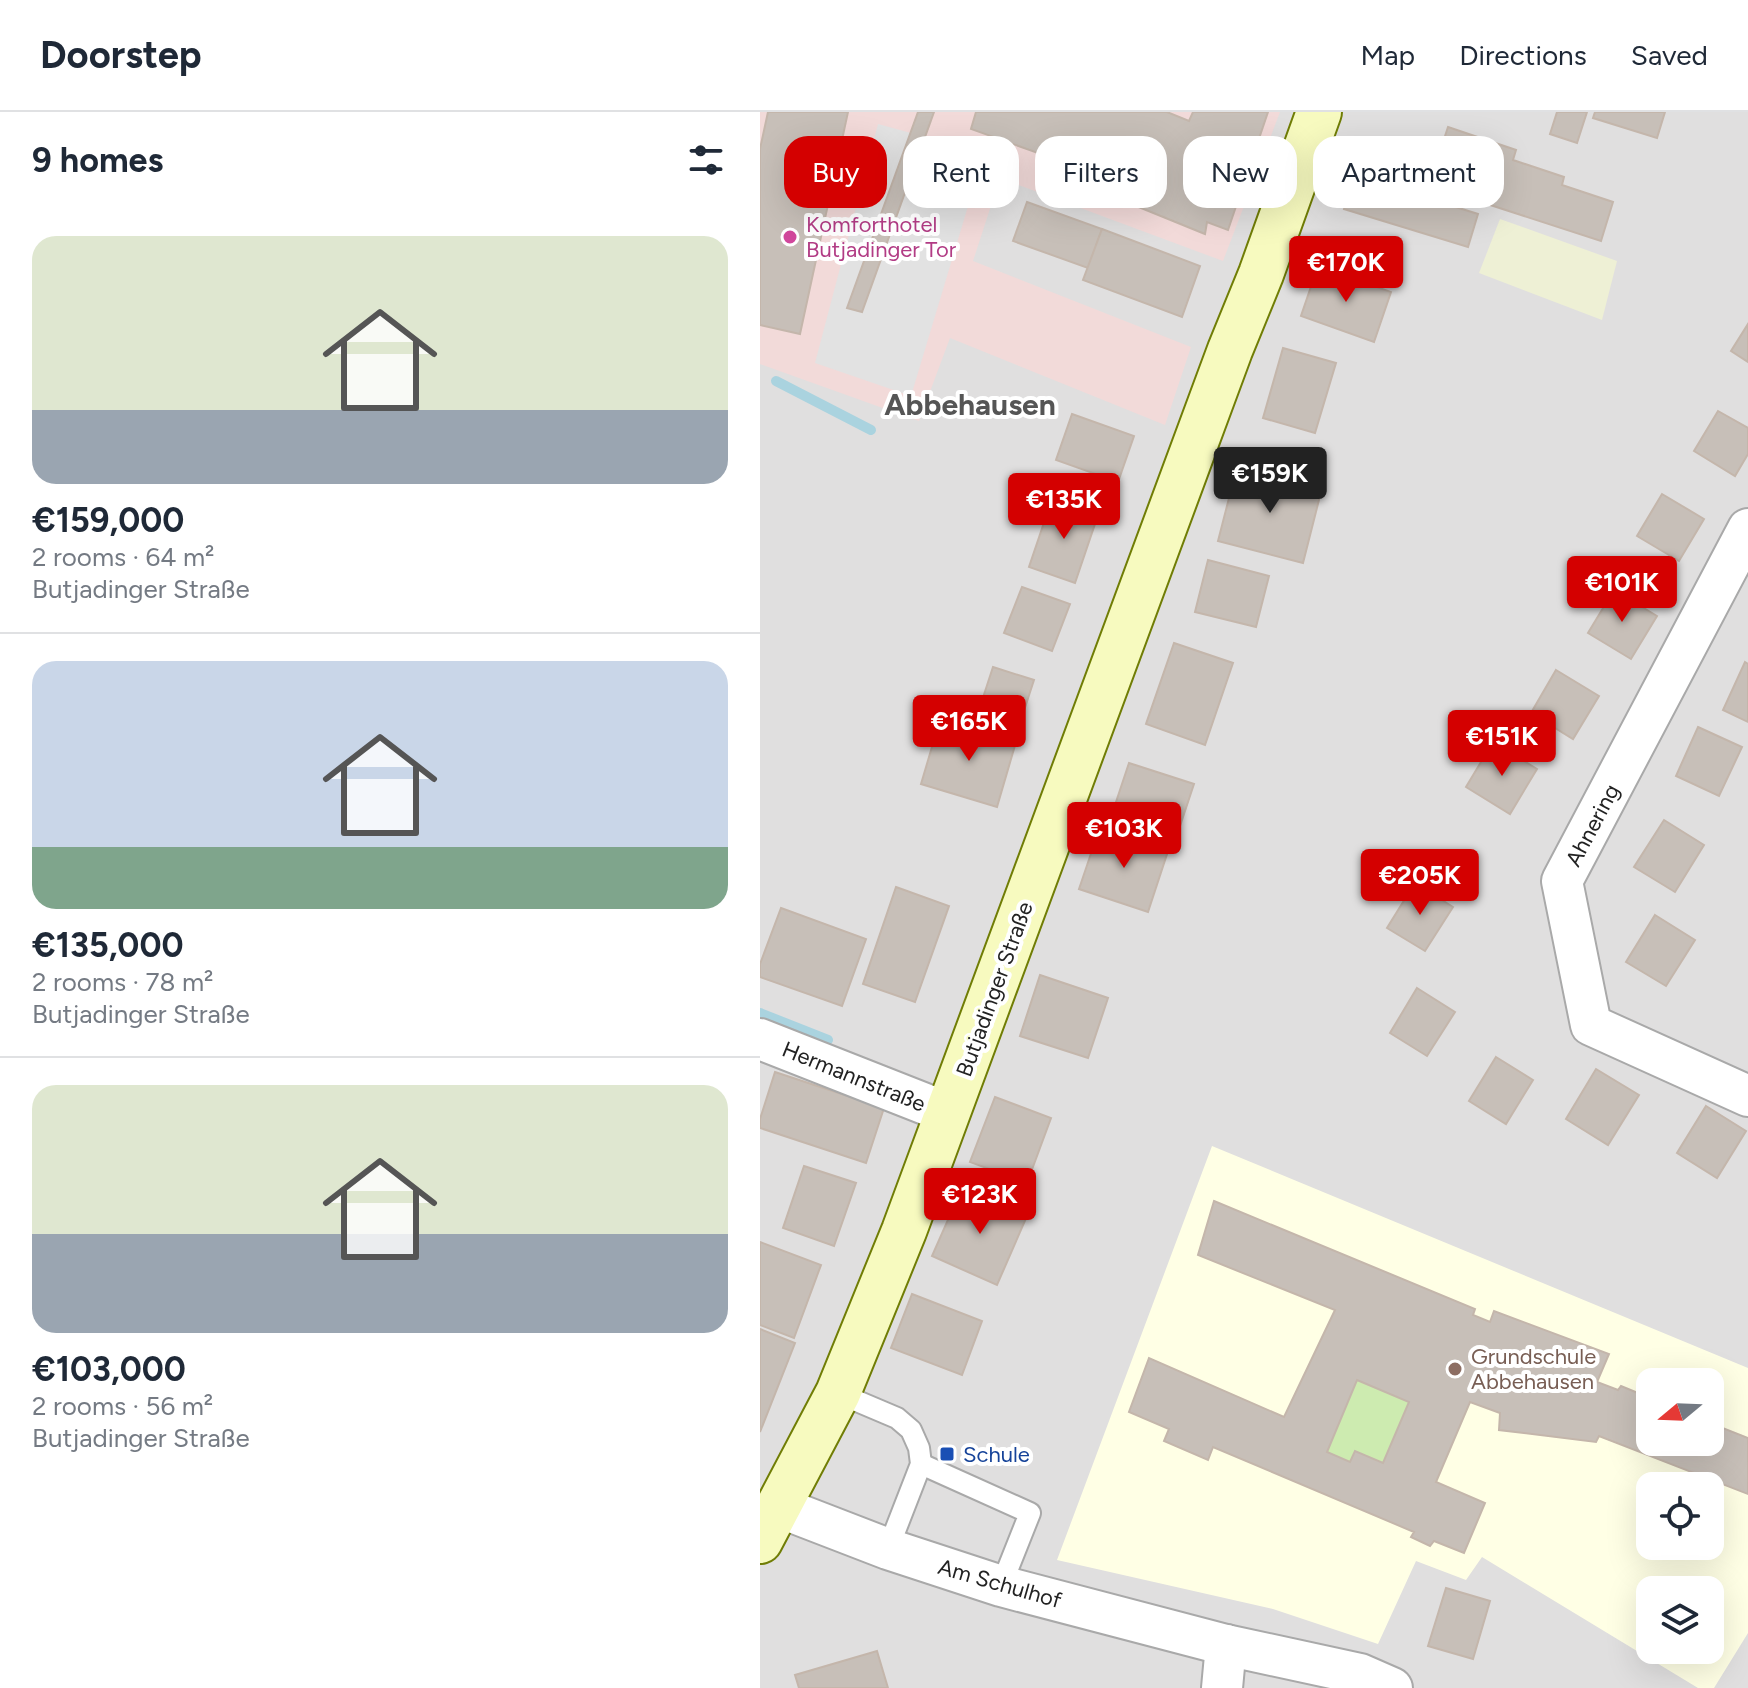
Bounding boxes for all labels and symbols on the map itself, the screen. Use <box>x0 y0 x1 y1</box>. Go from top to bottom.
place label: Komforthotel Butjadinger Tor <box>806 211 957 263</box>
marker: Komforthotel Butjadinger Tor <box>781 228 799 246</box>
pin: €170K <box>1290 236 1402 304</box>
district label: Abbehausen <box>884 386 1056 423</box>
pin: €159K <box>1214 447 1326 515</box>
pin: €135K <box>1008 473 1120 541</box>
pin: €101K <box>1566 556 1678 624</box>
pin: €165K <box>913 695 1025 763</box>
pin: €151K <box>1446 710 1558 778</box>
street label: Ahnering <box>1560 780 1625 871</box>
pin: €103K <box>1068 802 1180 870</box>
pin: €205K <box>1364 849 1476 917</box>
street label: Butjadinger Straße <box>950 898 1039 1080</box>
street label: Hermannstraße <box>778 1035 929 1117</box>
pin: €123K <box>924 1168 1036 1236</box>
place label: Grundschule Abbehausen <box>1471 1343 1596 1395</box>
marker: Grundschule Abbehausen <box>1446 1360 1464 1378</box>
north arrow <box>1636 1368 1724 1456</box>
place label: Schule <box>963 1441 1030 1468</box>
marker: Schule <box>938 1445 956 1463</box>
street label: Am Schulhof <box>935 1553 1065 1614</box>

